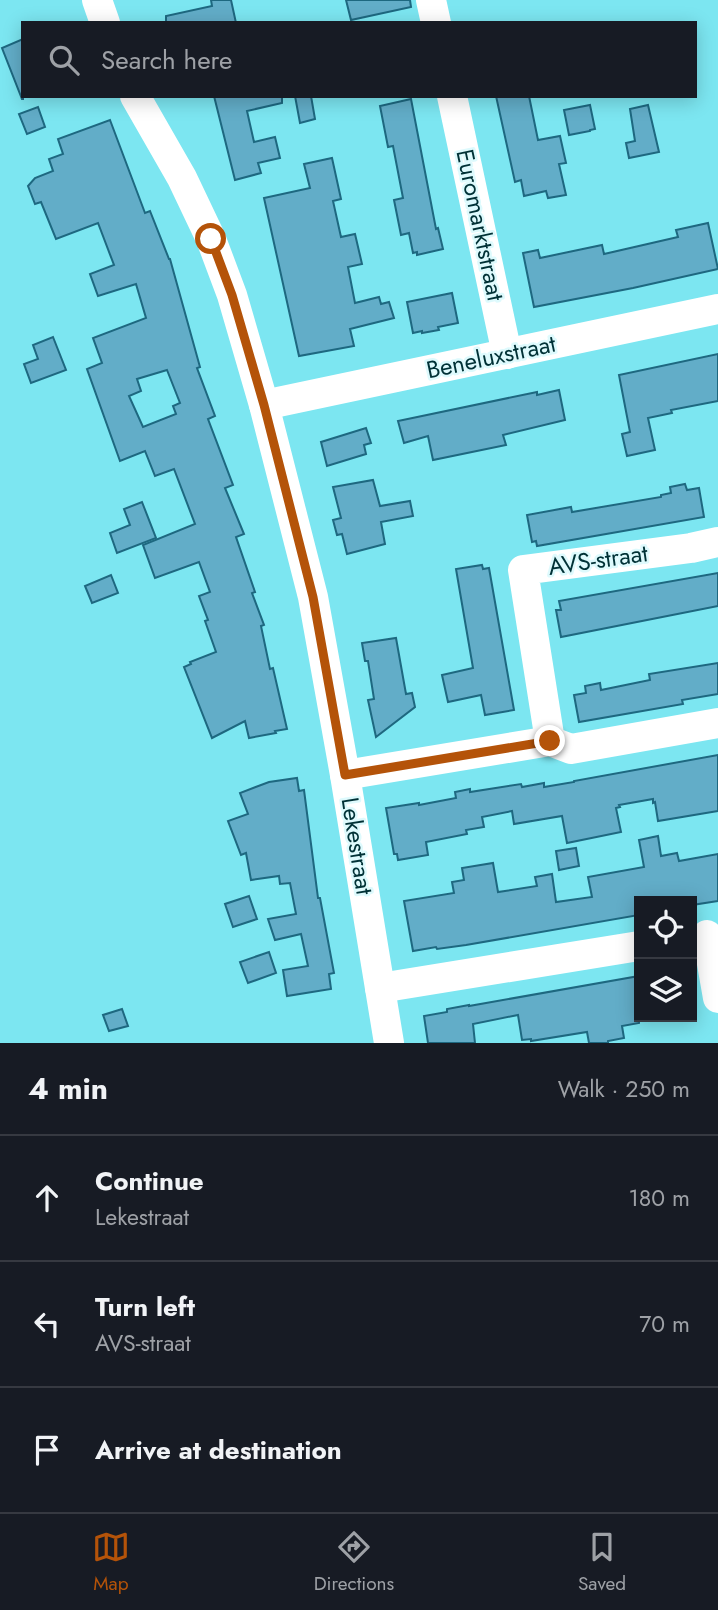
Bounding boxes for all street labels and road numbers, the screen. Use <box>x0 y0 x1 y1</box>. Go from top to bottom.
street label: Euromarktstraat <box>447 146 514 304</box>
street label: Beneluxstraat <box>423 326 559 387</box>
street label: AVS-straat <box>546 535 650 584</box>
street label: Lekestraat <box>333 795 382 897</box>

